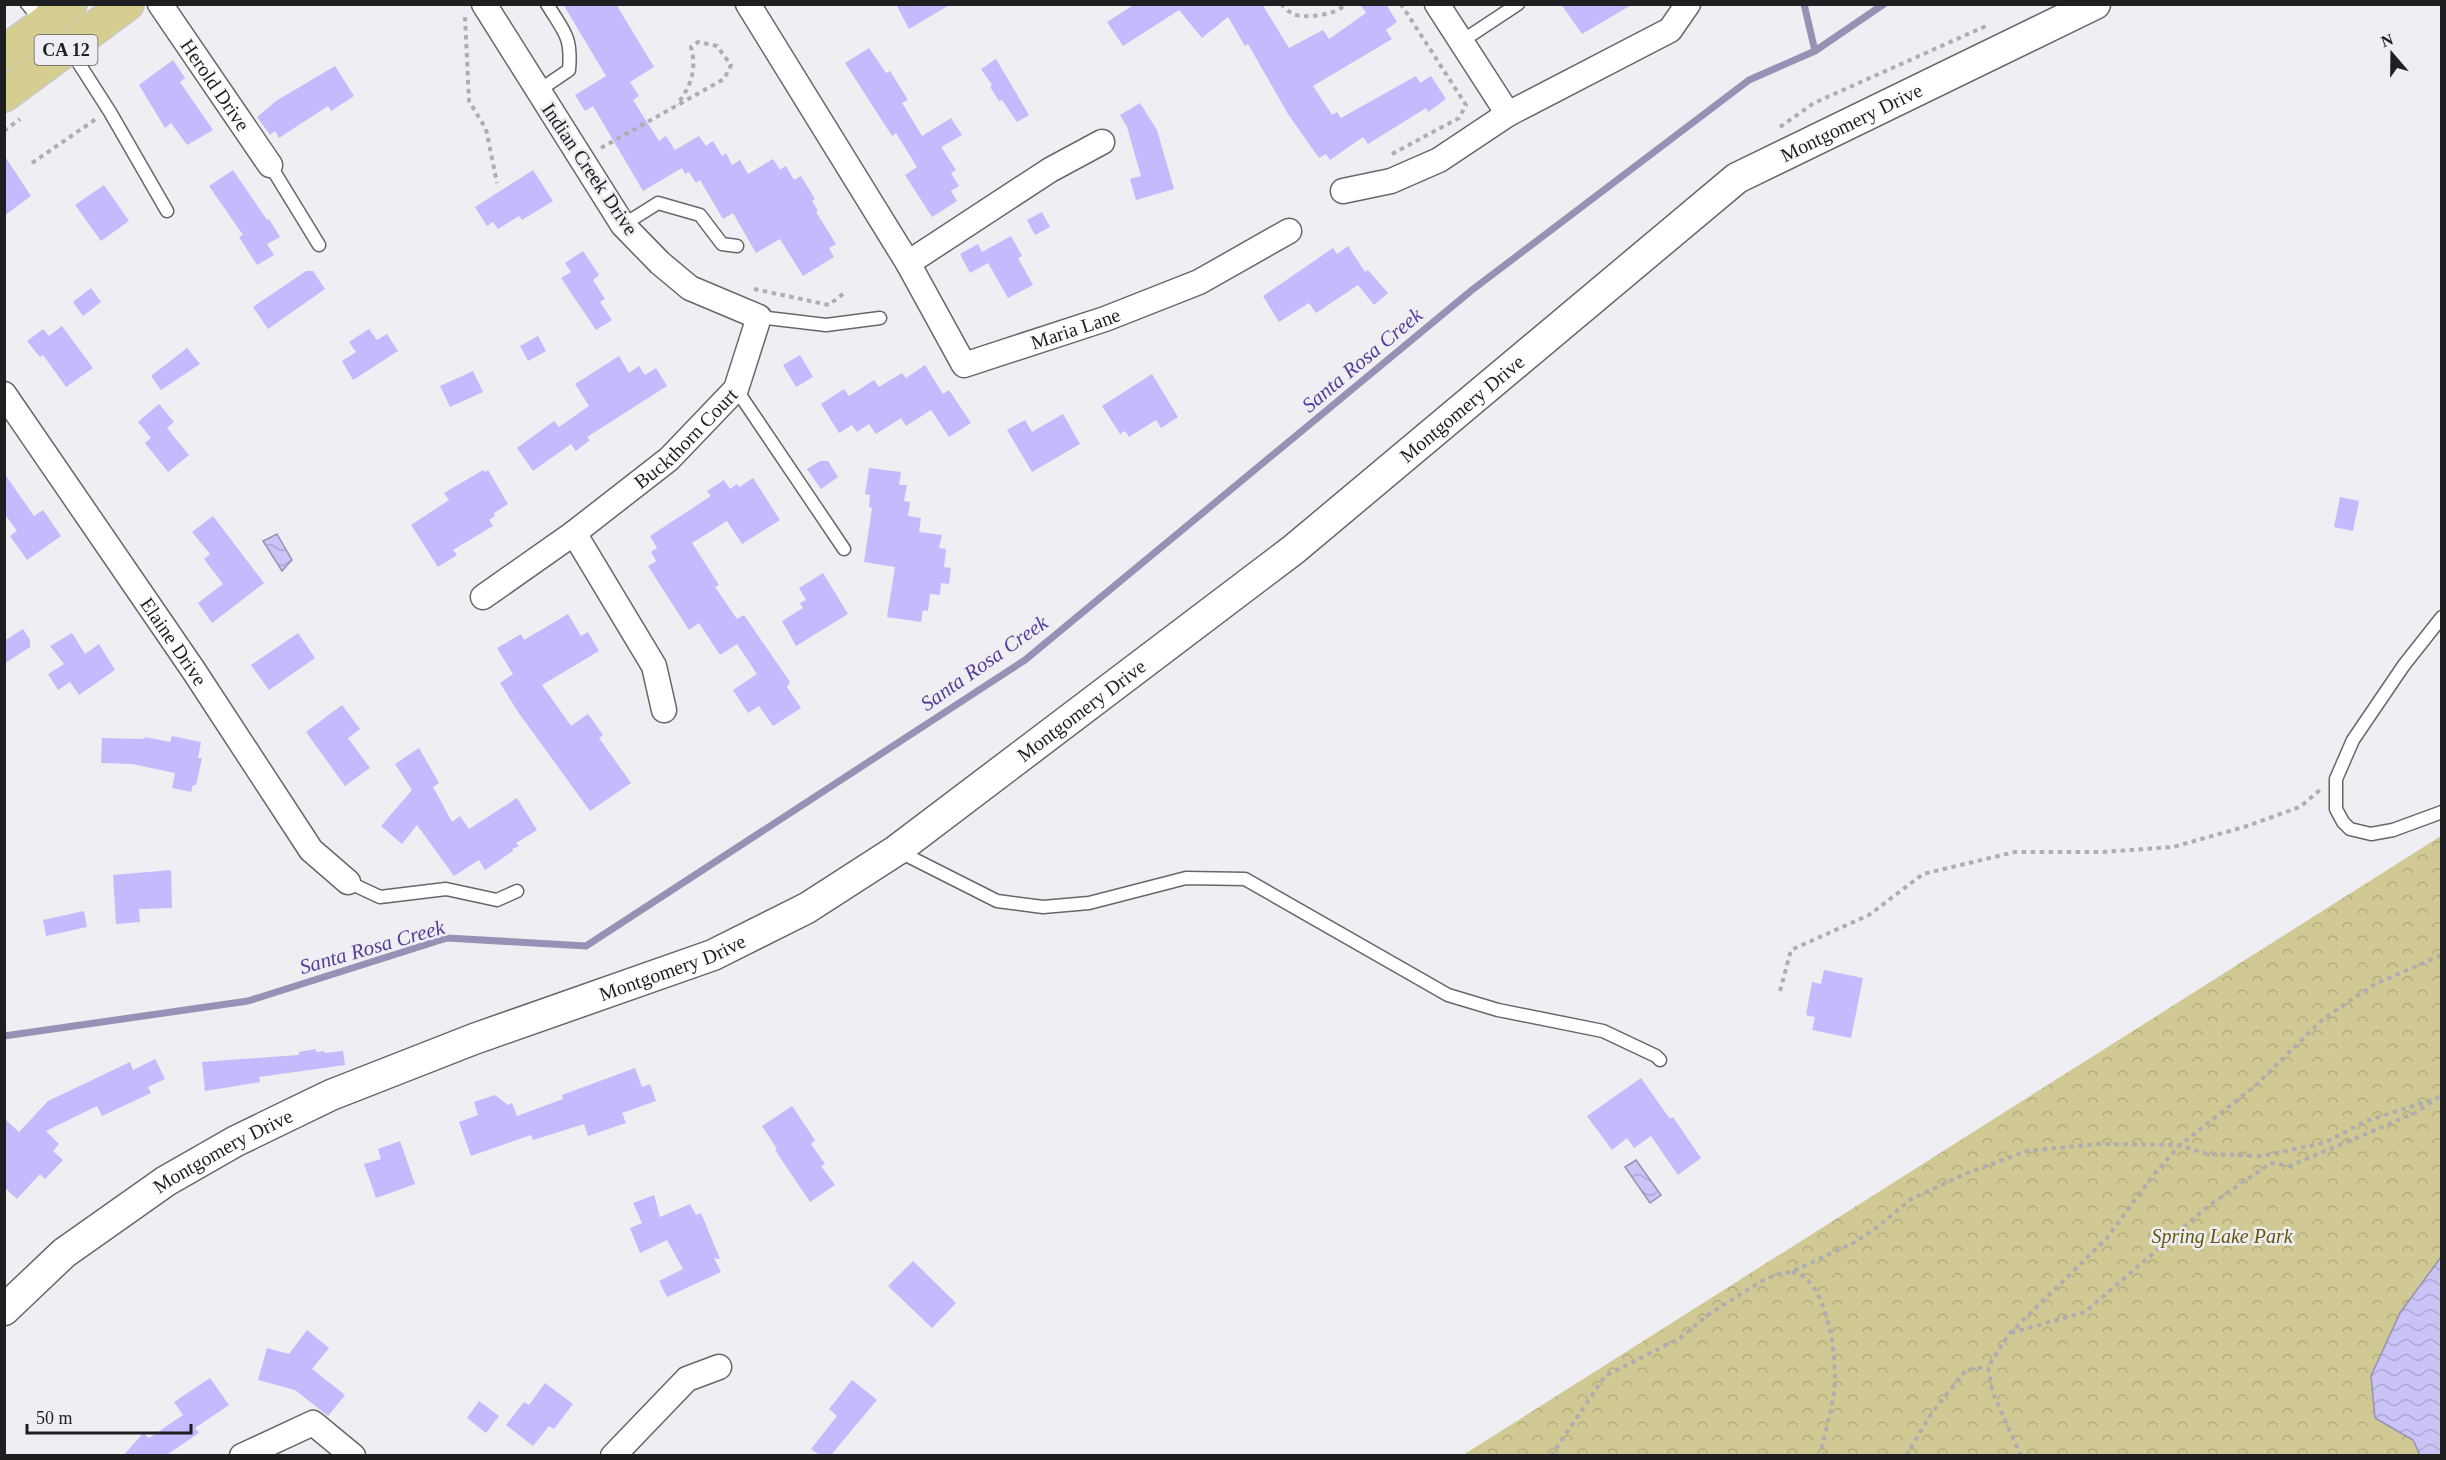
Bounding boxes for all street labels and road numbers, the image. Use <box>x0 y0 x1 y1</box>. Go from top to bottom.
road number: CA 12 <box>34 35 98 65</box>
street label: Herold Drive <box>176 35 254 135</box>
street label: Montgomery Drive <box>1777 79 1926 166</box>
street label: Indian Creek Drive <box>538 99 642 239</box>
street label: Maria Lane <box>1028 303 1123 353</box>
street label: Montgomery Drive <box>1395 350 1528 467</box>
street label: Buckthorn Court <box>630 383 742 493</box>
street label: Elaine Drive <box>136 593 211 690</box>
street label: Montgomery Drive <box>1013 655 1150 766</box>
street label: Montgomery Drive <box>596 930 749 1005</box>
street label: Montgomery Drive <box>149 1104 296 1198</box>

